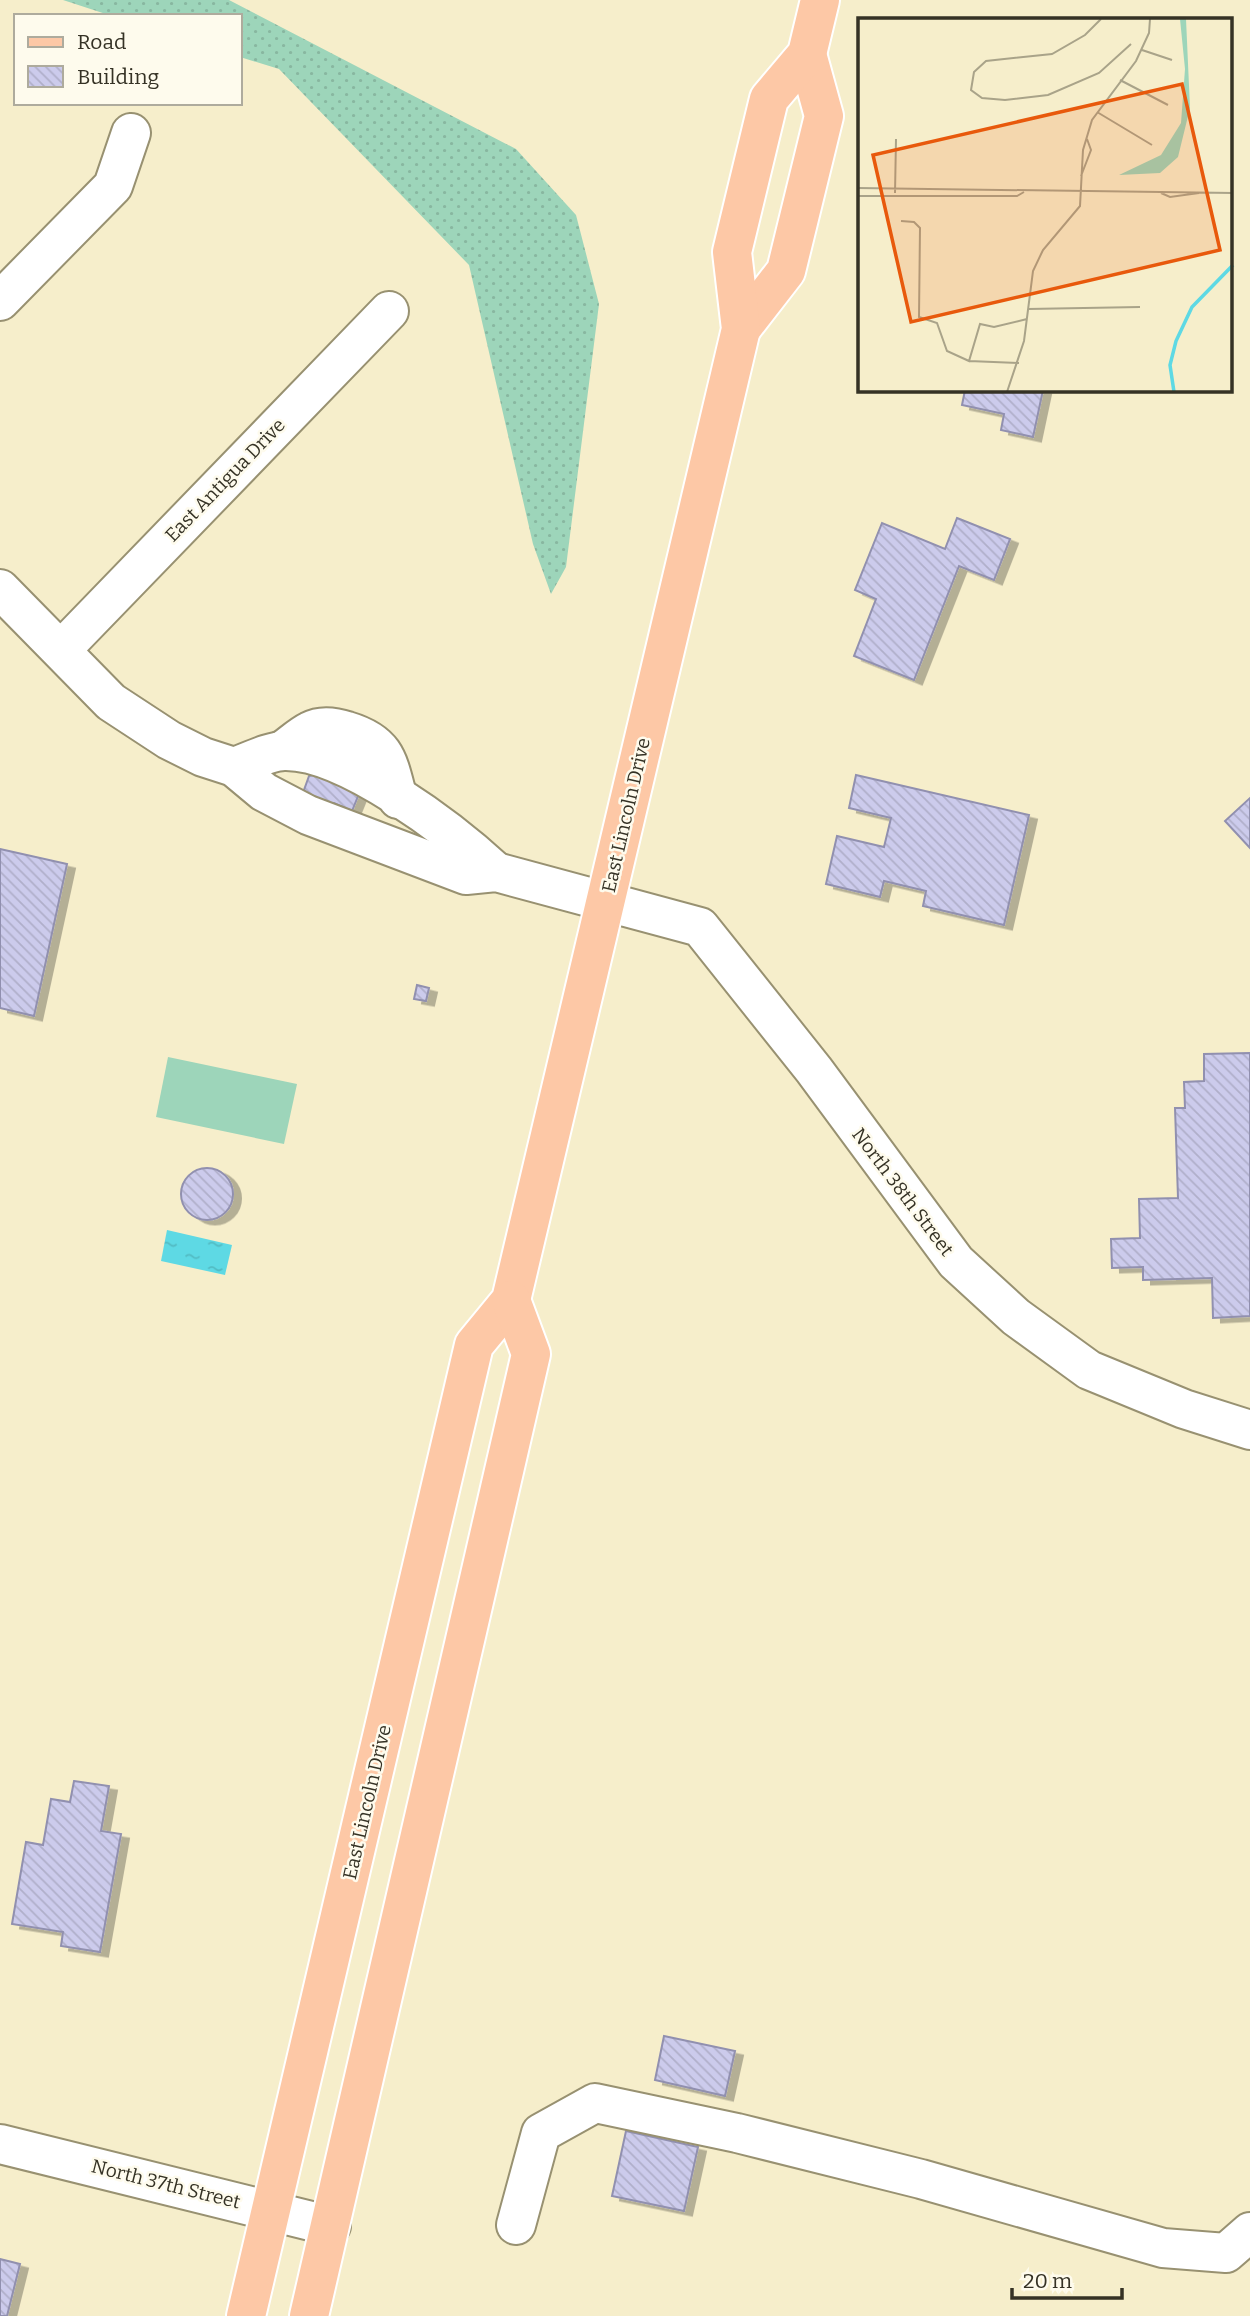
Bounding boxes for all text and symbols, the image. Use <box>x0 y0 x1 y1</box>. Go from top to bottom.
legend <box>14 14 242 105</box>
inset map <box>858 18 1232 392</box>
text: Road <box>77 29 126 55</box>
text: Building <box>77 64 160 90</box>
street label: East Antigua Drive <box>160 413 290 547</box>
street label: East Lincoln Drive <box>597 735 655 895</box>
street label: North 38th Street <box>847 1123 959 1261</box>
street label: East Lincoln Drive <box>338 1722 396 1882</box>
street label: North 37th Street <box>89 2154 243 2214</box>
scale bar <box>1012 2256 1122 2300</box>
text: 20 m <box>1023 2268 1072 2294</box>

